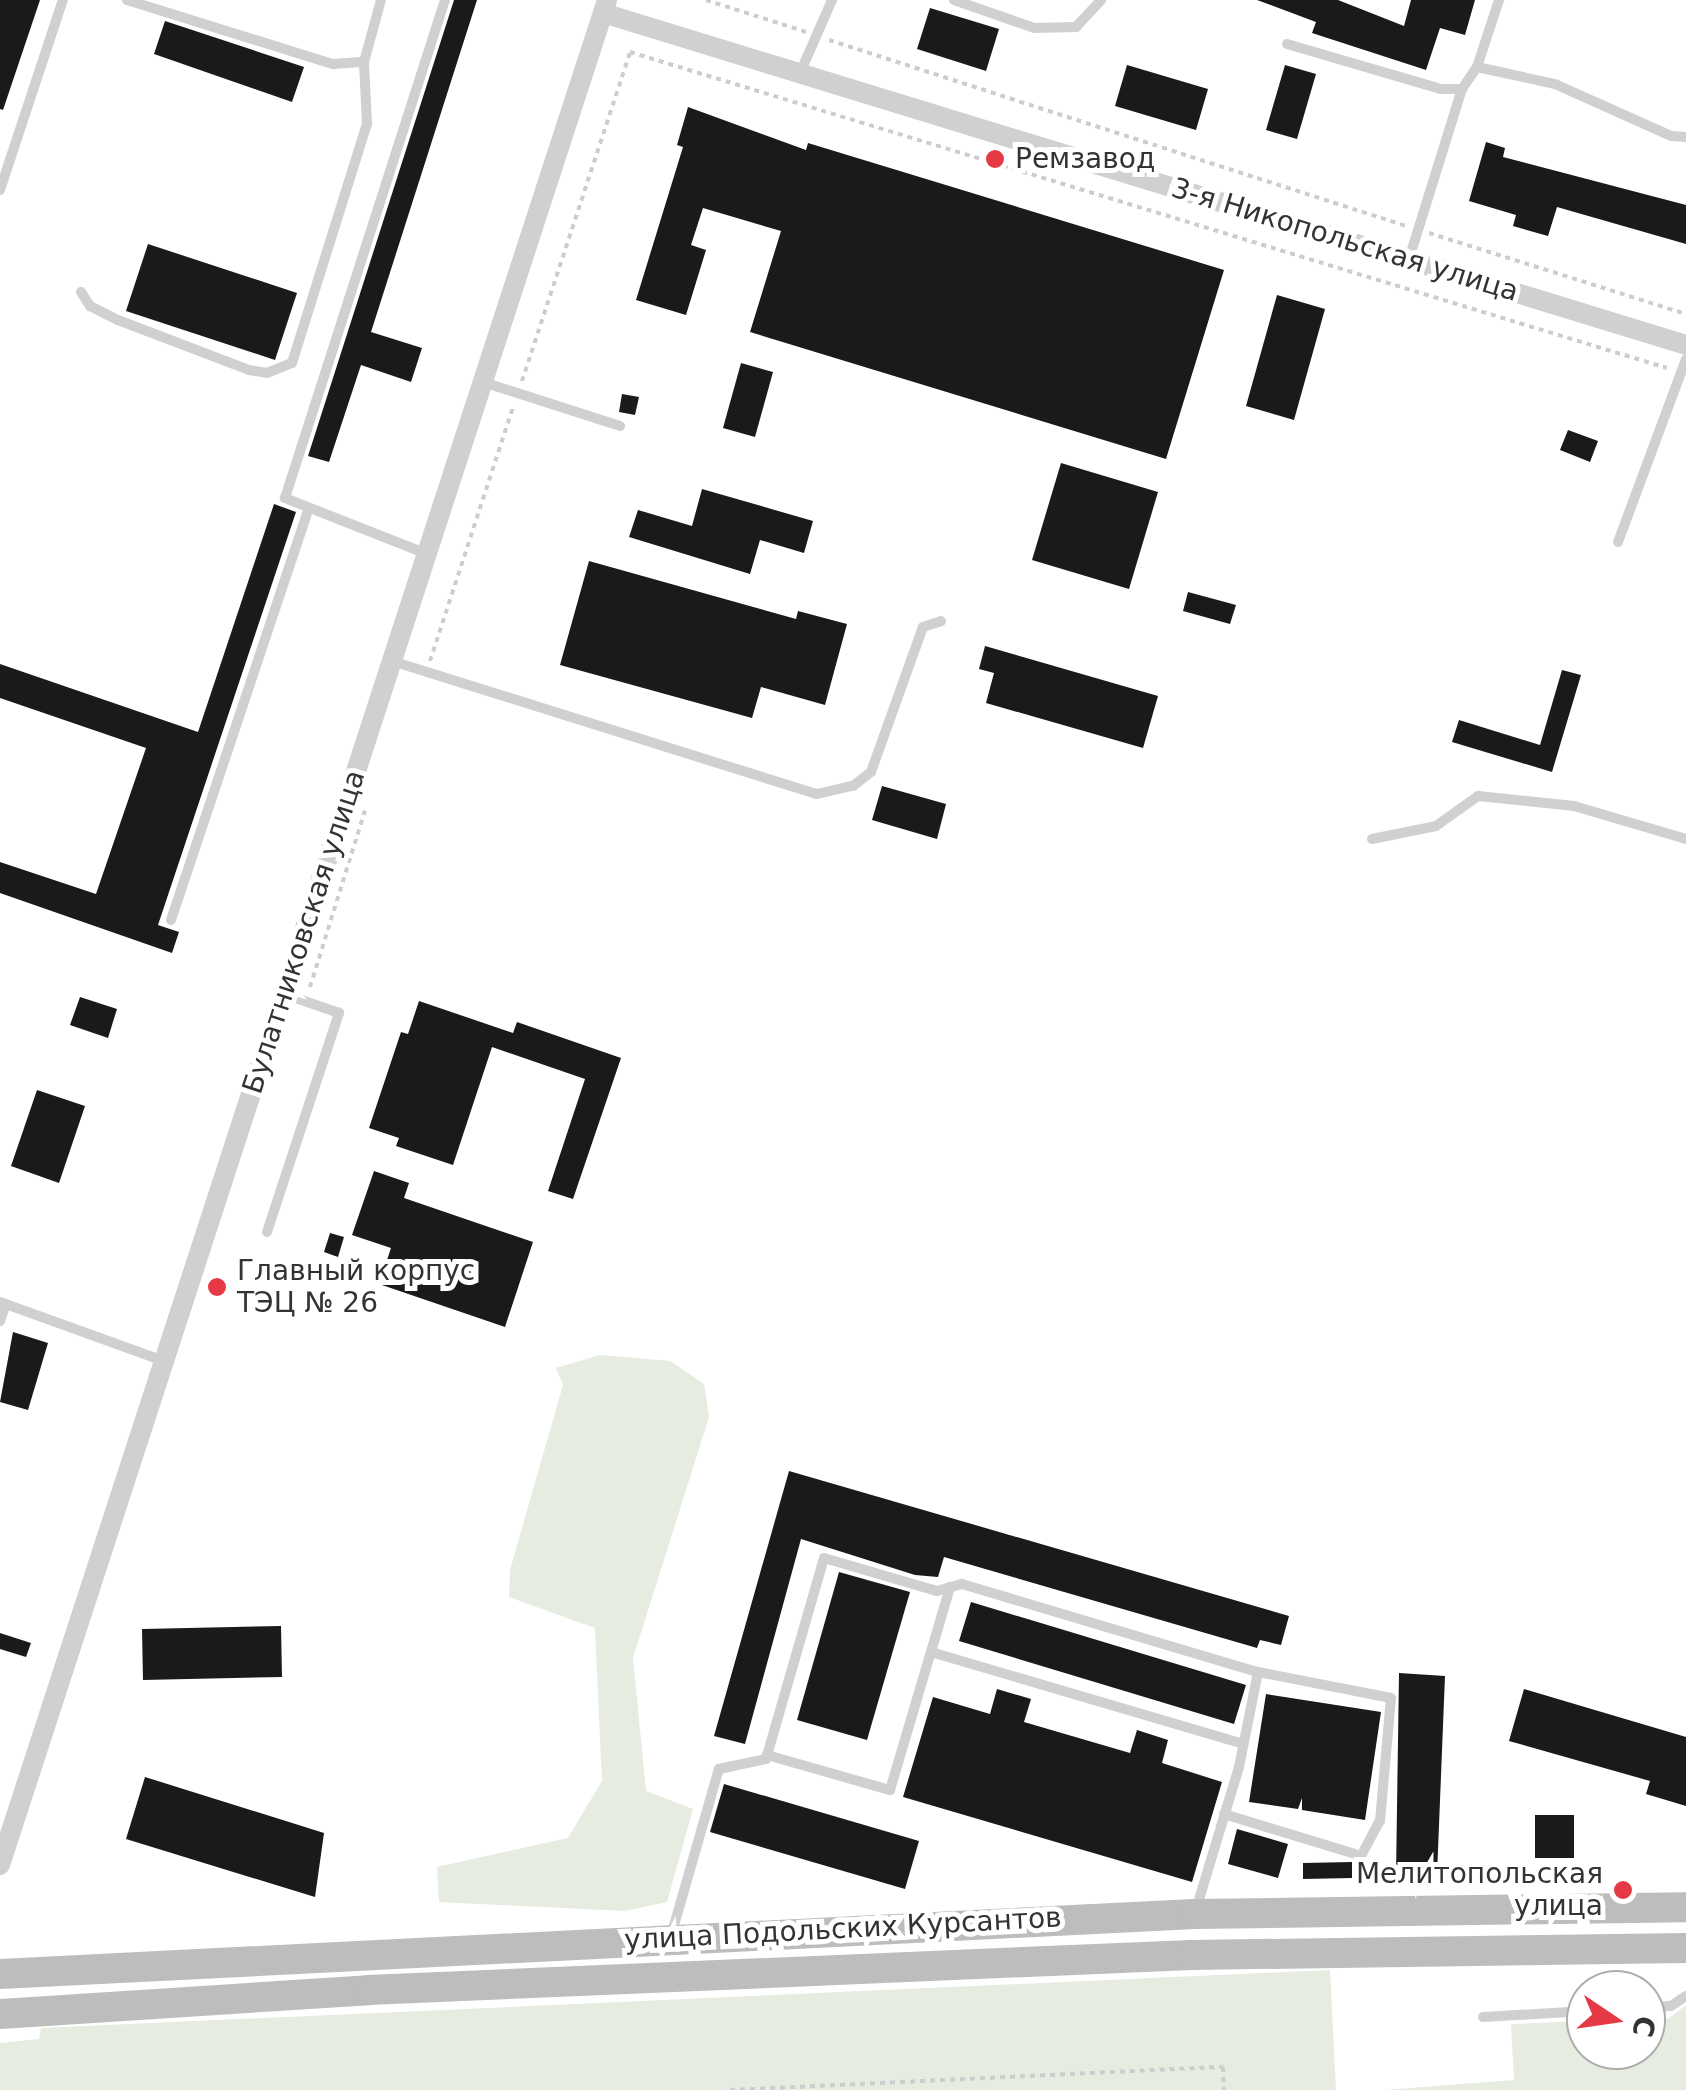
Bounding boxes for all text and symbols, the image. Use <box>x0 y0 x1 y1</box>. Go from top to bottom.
place label: Ремзавод <box>1015 142 1155 176</box>
marker: Ремзавод <box>984 148 1006 170</box>
street label: 3-я Никопольская улица <box>1168 171 1522 309</box>
street label: Булатниковская улица <box>236 766 372 1098</box>
place label: Главный корпус ТЭЦ № 26 <box>237 1254 475 1320</box>
marker: Главный корпус ТЭЦ № 26 <box>206 1276 228 1298</box>
place label: Мелитопольская улица <box>1356 1857 1603 1923</box>
marker: Мелитопольская улица <box>1612 1879 1634 1901</box>
street label: улица Подольских Курсантов <box>623 1901 1063 1957</box>
north arrow <box>1566 1970 1666 2070</box>
text: С <box>1625 2013 1662 2040</box>

